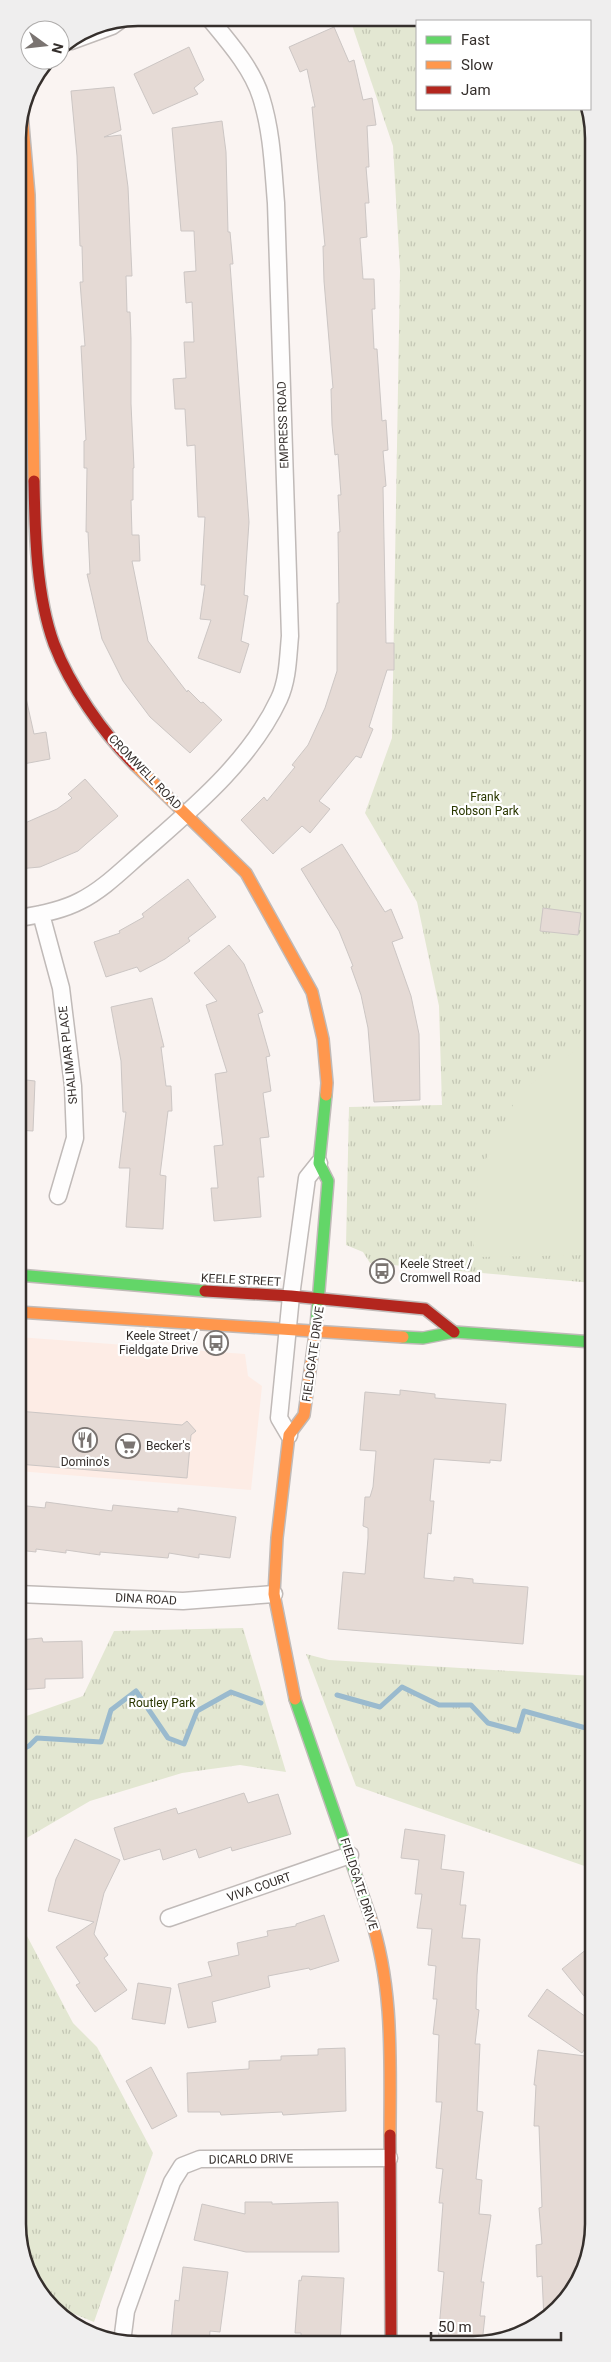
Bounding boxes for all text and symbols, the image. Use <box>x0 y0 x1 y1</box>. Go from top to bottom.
north arrow <box>20 20 70 70</box>
legend <box>416 20 591 110</box>
text: Fast <box>461 31 490 49</box>
text: N <box>49 42 67 55</box>
text: Slow <box>461 56 493 74</box>
text: Jam <box>461 81 491 99</box>
street label: EMPRESS ROAD <box>274 381 292 469</box>
street label: CROMWELL ROAD <box>106 732 184 812</box>
park label: Frank Robson Park <box>451 790 520 818</box>
street label: SHALIMAR PLACE <box>56 1005 80 1105</box>
place label: Keele Street / Cromwell Road <box>400 1257 481 1285</box>
bus stop icon: Keele Street / Cromwell Road <box>369 1258 395 1284</box>
street label: KEELE STREET <box>201 1271 281 1289</box>
street label: FIELDGATE DRIVE <box>299 1305 327 1403</box>
place label: Keele Street / Fieldgate Drive <box>119 1329 198 1357</box>
bus stop icon: Keele Street / Fieldgate Drive <box>203 1330 229 1356</box>
restaurant icon: Domino's <box>72 1427 98 1453</box>
supermarket icon: Becker's <box>115 1433 141 1459</box>
place label: Becker's <box>146 1439 190 1453</box>
place label: Domino's <box>61 1455 109 1469</box>
street label: DINA ROAD <box>115 1590 177 1608</box>
park label: Routley Park <box>129 1696 196 1710</box>
street label: FIELDGATE DRIVE <box>337 1836 381 1932</box>
street label: VIVA COURT <box>225 1870 293 1904</box>
street label: DICARLO DRIVE <box>209 2151 294 2167</box>
scale bar <box>431 2310 561 2342</box>
text: 50 m <box>438 2318 472 2336</box>

